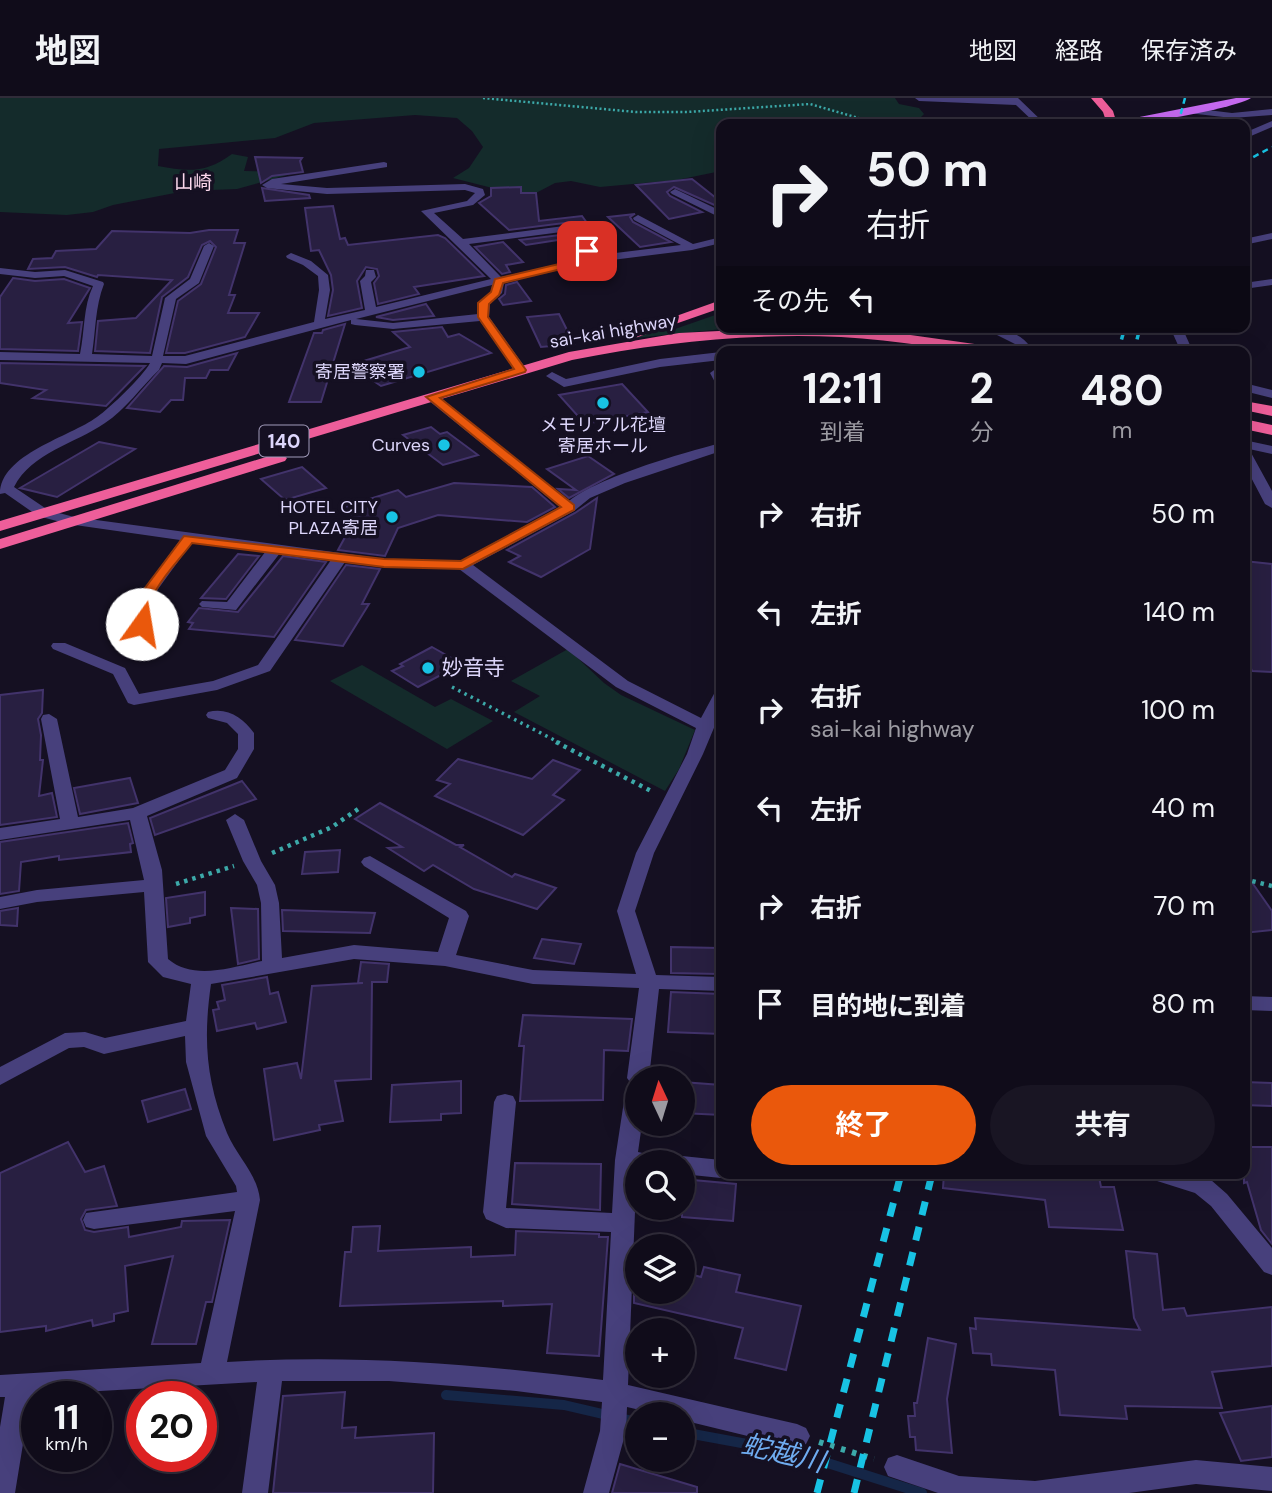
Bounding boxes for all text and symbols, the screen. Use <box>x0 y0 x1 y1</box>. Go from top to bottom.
text: 地図 <box>35 29 101 72</box>
text: 地図 <box>969 35 1017 66</box>
text: 経路 <box>1055 35 1103 66</box>
text: 保存済み <box>1141 35 1237 66</box>
text: 50 m <box>866 137 989 201</box>
icon: right <box>751 147 842 238</box>
district label: 山崎 <box>174 170 212 195</box>
text: 右折 <box>866 204 930 246</box>
pin <box>557 221 617 281</box>
icon: arrive <box>568 232 606 270</box>
icon: left <box>843 280 881 318</box>
text: その先 <box>751 284 829 318</box>
street label: sai-kai highway <box>547 308 679 354</box>
place label: 寄居警察署 <box>315 360 405 384</box>
text: 12:11 <box>802 361 883 416</box>
text: 2 <box>970 361 994 416</box>
text: 480 <box>1080 363 1164 418</box>
marker: 寄居警察署 <box>411 364 427 380</box>
marker: メモリアル花壇 寄居ホール <box>595 395 611 411</box>
place label: メモリアル花壇 寄居ホール <box>540 413 666 458</box>
text: m <box>1112 415 1132 445</box>
text: 到着 <box>820 417 866 447</box>
text: 分 <box>970 417 993 447</box>
road number: 140 <box>260 426 308 456</box>
place label: Curves <box>372 433 430 457</box>
marker: Curves <box>436 437 452 453</box>
place label: HOTEL CITY PLAZA寄居 <box>280 495 379 540</box>
icon: right <box>751 495 789 533</box>
text: 50 m <box>1151 497 1215 531</box>
text: 右折 <box>810 499 862 533</box>
marker: HOTEL CITY PLAZA寄居 <box>384 509 400 525</box>
position arrow <box>105 587 179 661</box>
icon: left <box>751 593 789 631</box>
text: 140 m <box>1143 595 1215 629</box>
text: 左折 <box>810 597 862 631</box>
place label: 妙音寺 <box>442 654 505 682</box>
marker: 妙音寺 <box>420 660 436 676</box>
text: 右折 <box>810 680 862 714</box>
icon: right <box>751 691 789 729</box>
text: 100 m <box>1141 693 1215 727</box>
text: sai-kai highway <box>810 714 975 744</box>
icon: left <box>751 789 789 827</box>
text: 40 m <box>1151 791 1215 825</box>
text: 左折 <box>810 793 862 827</box>
icon: right <box>751 887 789 925</box>
text: 70 m <box>1154 889 1215 923</box>
text: 右折 <box>810 891 862 925</box>
icon: arrive <box>751 985 789 1023</box>
text: 80 m <box>1151 987 1215 1021</box>
text: 目的地に到着 <box>810 989 966 1023</box>
north arrow <box>625 1066 695 1136</box>
map controls <box>625 1066 695 1472</box>
button: 終了 <box>751 1085 976 1165</box>
button: 共有 <box>990 1085 1215 1165</box>
button: search <box>625 1150 695 1220</box>
button: layers <box>625 1234 695 1304</box>
button: + <box>625 1318 695 1388</box>
speed limit sign: 20 <box>126 1381 217 1472</box>
text: 11 <box>54 1394 79 1440</box>
button: − <box>625 1402 695 1472</box>
water label: 蛇越川 <box>738 1426 831 1481</box>
text: km/h <box>45 1432 88 1456</box>

